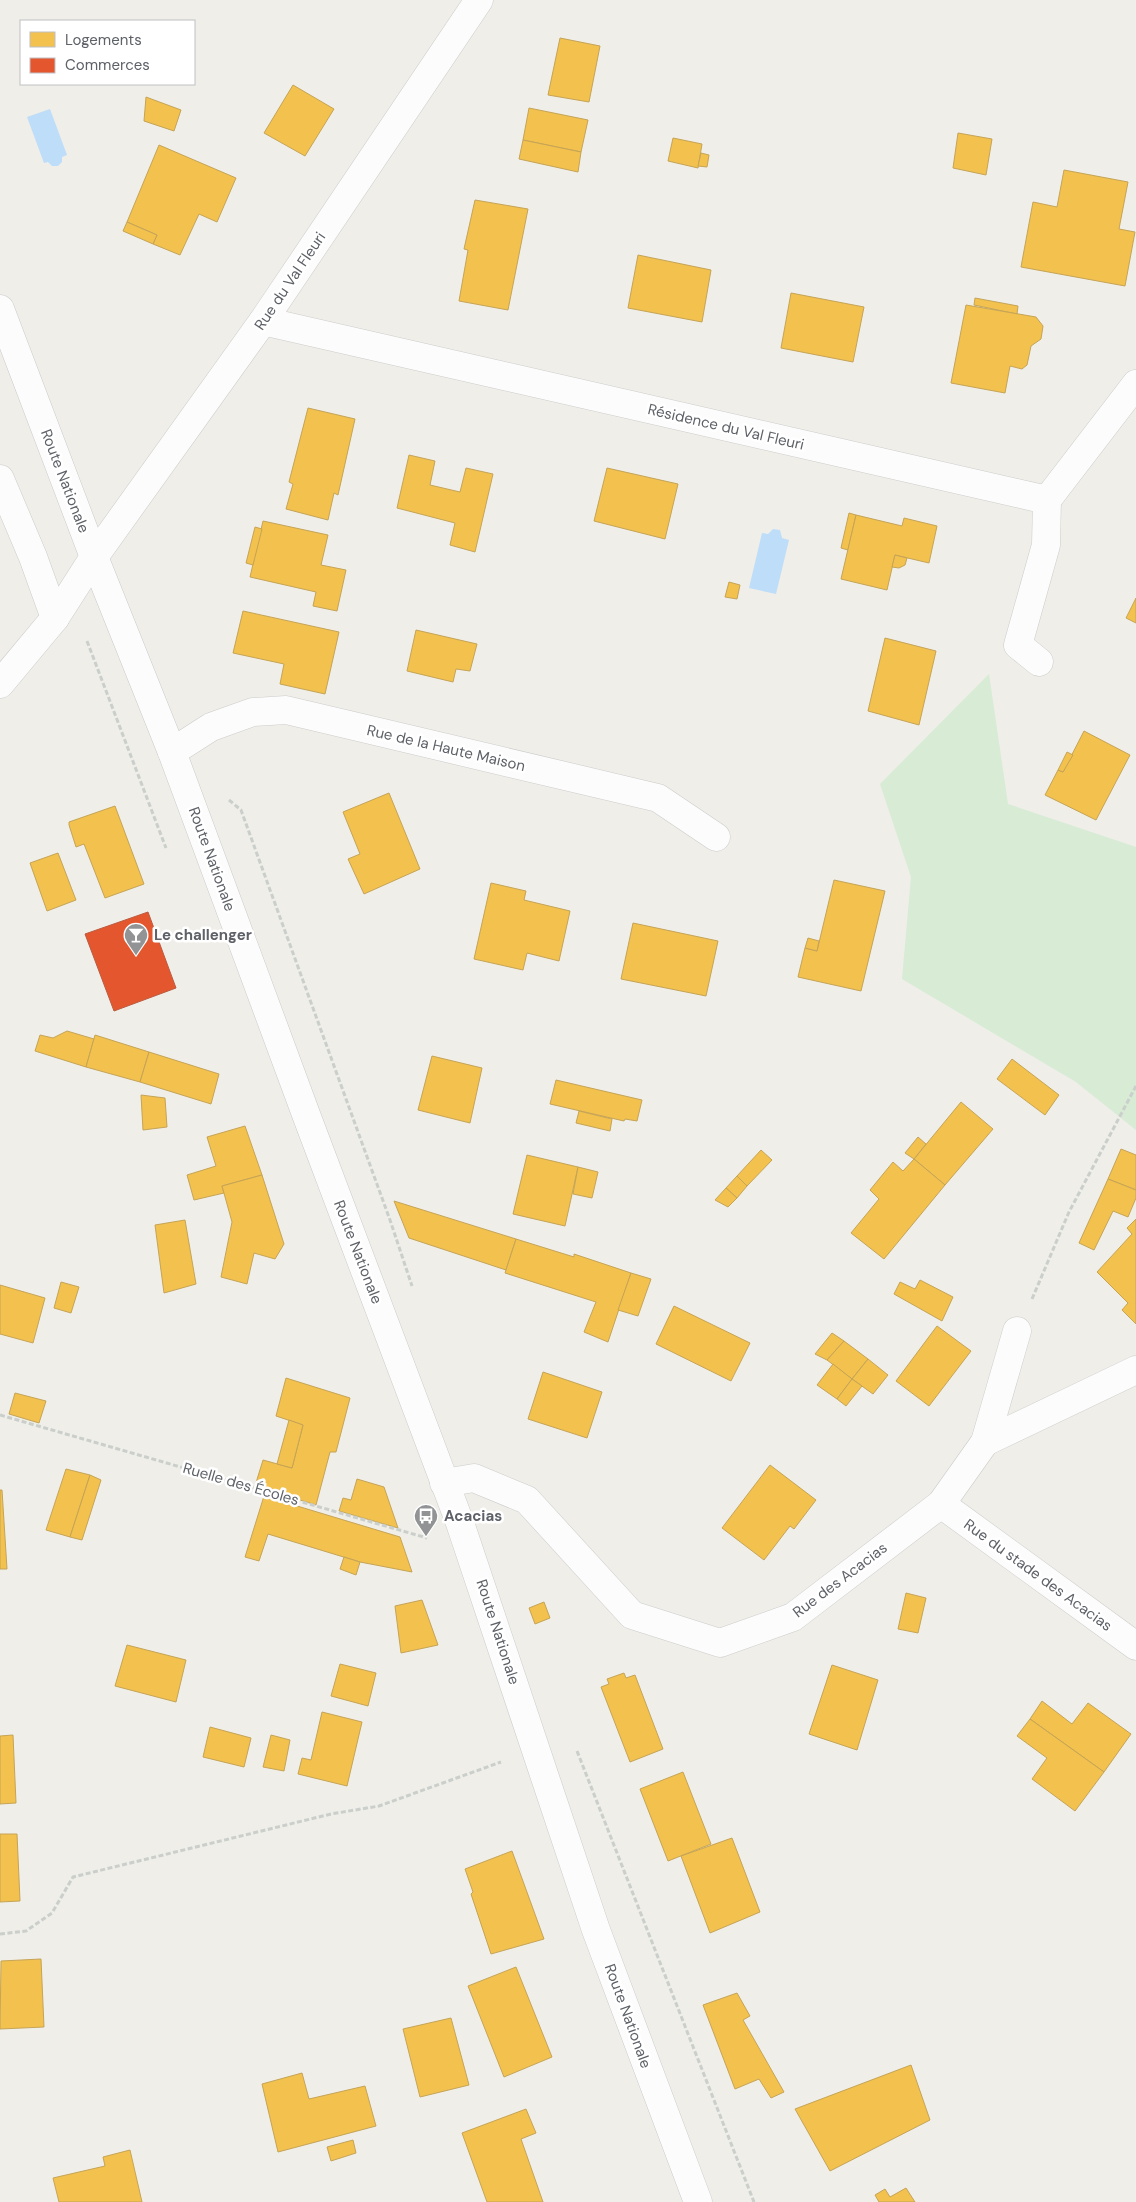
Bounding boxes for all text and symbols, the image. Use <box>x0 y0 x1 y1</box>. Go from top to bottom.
legend <box>20 20 195 85</box>
text: Logements <box>65 30 142 50</box>
text: Commerces <box>65 55 150 75</box>
street label: Rue du Val Fleuri <box>250 228 330 334</box>
street label: Résidence du Val Fleuri <box>646 399 806 455</box>
street label: Route Nationale <box>36 426 94 536</box>
street label: Rue de la Haute Maison <box>365 720 527 776</box>
street label: Route Nationale <box>184 804 240 914</box>
bar icon: Le challenger <box>123 922 149 956</box>
place label: Le challenger <box>154 925 252 945</box>
street label: Route Nationale <box>329 1197 387 1307</box>
street label: Ruelle des Écoles <box>181 1458 301 1510</box>
bus stop icon: Acacias <box>413 1503 439 1537</box>
place label: Acacias <box>444 1506 502 1526</box>
street label: Rue du stade des Acacias <box>960 1514 1116 1636</box>
street label: Rue des Acacias <box>789 1538 891 1622</box>
street label: Route Nationale <box>472 1577 524 1687</box>
street label: Route Nationale <box>600 1961 656 2071</box>

